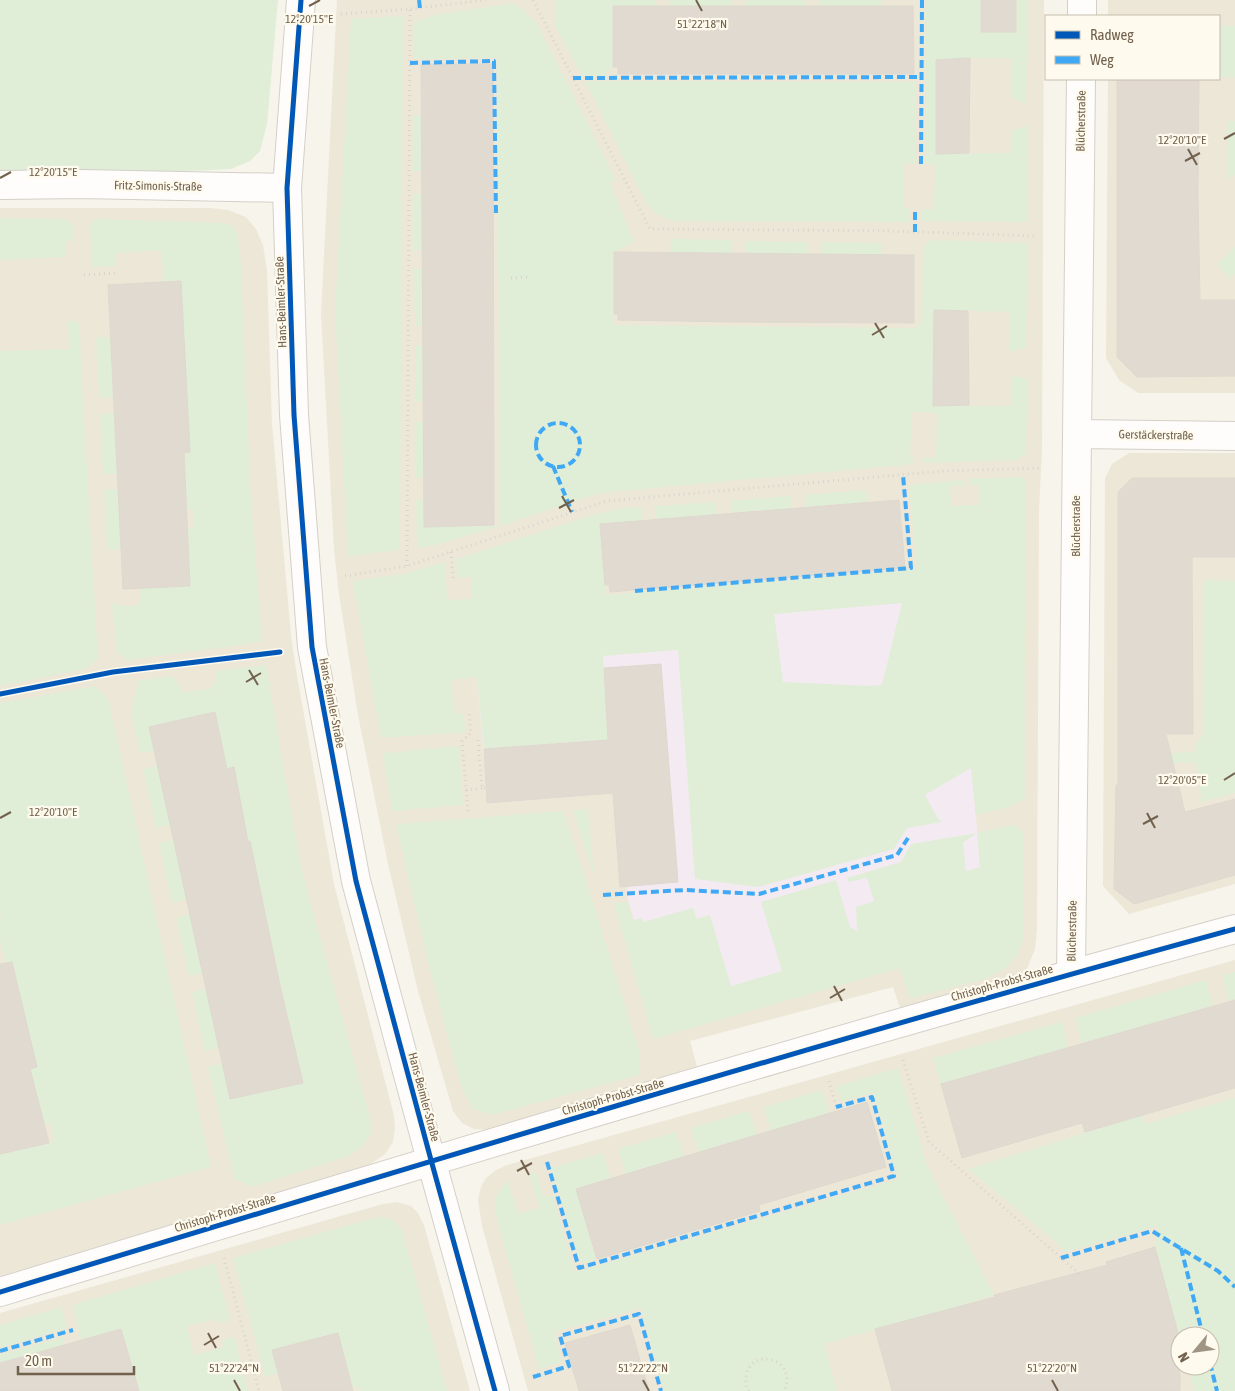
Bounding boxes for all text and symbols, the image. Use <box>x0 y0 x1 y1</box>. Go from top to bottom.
text: 12°20'15"E <box>285 12 333 26</box>
legend <box>1045 15 1220 80</box>
text: 51°22'18"N <box>677 17 727 31</box>
text: Radweg <box>1090 26 1134 43</box>
text: Weg <box>1090 51 1114 68</box>
street label: Blücherstraße <box>1073 90 1089 152</box>
text: 12°20'10"E <box>1158 133 1206 147</box>
text: 12°20'15"E <box>29 165 77 179</box>
street label: Fritz-Simonis-Straße <box>114 178 202 194</box>
street label: Hans-Beimler-Straße <box>272 256 290 348</box>
street label: Gerstäckerstraße <box>1119 427 1193 443</box>
street label: Blücherstraße <box>1069 495 1083 557</box>
street label: Hans-Beimler-Straße <box>316 657 348 749</box>
text: 12°20'05"E <box>1158 773 1206 787</box>
text: 12°20'10"E <box>29 805 77 819</box>
street label: Blücherstraße <box>1064 900 1080 962</box>
street label: Christoph-Probst-Straße <box>950 962 1054 1004</box>
street label: Hans-Beimler-Straße <box>405 1051 443 1143</box>
street label: Christoph-Probst-Straße <box>561 1076 665 1118</box>
street label: Christoph-Probst-Straße <box>173 1191 277 1235</box>
north arrow <box>1170 1326 1220 1376</box>
scale bar <box>18 1344 134 1376</box>
text: N <box>1175 1350 1193 1365</box>
text: 20 m <box>25 1352 52 1369</box>
text: 51°22'24"N <box>209 1361 259 1375</box>
text: 51°22'22"N <box>618 1361 668 1375</box>
text: 51°22'20"N <box>1027 1361 1077 1375</box>

